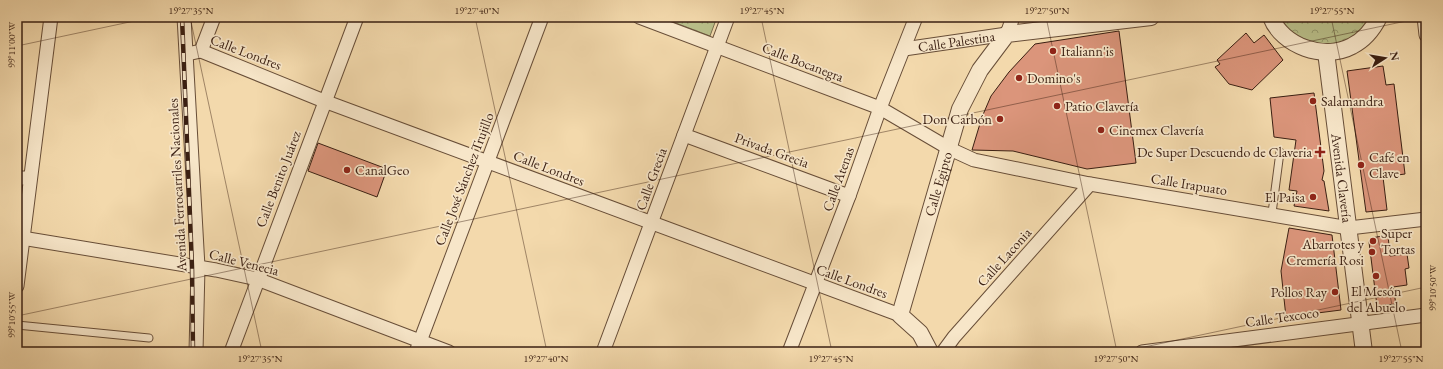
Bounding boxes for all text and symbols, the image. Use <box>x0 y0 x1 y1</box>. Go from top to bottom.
text: 19°27'35"N <box>169 4 214 17</box>
text: 19°27'40"N <box>455 4 500 17</box>
text: 19°27'45"N <box>740 4 785 17</box>
text: 19°27'50"N <box>1025 4 1070 17</box>
text: 19°27'55"N <box>1310 4 1355 17</box>
text: 99°11'00"W <box>5 21 18 68</box>
street label: Calle Palestina <box>917 27 996 56</box>
street label: Calle Londres <box>208 30 285 74</box>
street label: Calle Bocanegra <box>760 38 847 86</box>
north arrow <box>1365 38 1405 78</box>
place label: Italiann'is <box>1061 42 1114 60</box>
marker: Italiann'is <box>1048 46 1058 56</box>
text: N <box>1387 50 1403 62</box>
place label: Domino's <box>1027 69 1081 87</box>
marker: Domino's <box>1014 73 1024 83</box>
place label: Salamandra <box>1321 92 1384 110</box>
marker: Salamandra <box>1308 96 1318 106</box>
street label: Avenida Ferrocarriles Nacionales <box>163 97 191 273</box>
place label: Patio Clavería <box>1065 97 1139 115</box>
marker: Patio Clavería <box>1052 101 1062 111</box>
street label: Calle José Sánchez Trujillo <box>430 110 498 248</box>
place label: Don Carbón <box>923 110 993 128</box>
marker: Don Carbón <box>995 114 1005 124</box>
place label: Cinemex Clavería <box>1109 121 1204 139</box>
marker: Cinemex Clavería <box>1096 125 1106 135</box>
street label: Calle Benito Juárez <box>251 127 305 230</box>
street label: Privada Grecia <box>732 128 812 172</box>
street label: Avenida Clavería <box>1327 131 1357 224</box>
place label: De Super Descuendo de Claveria <box>1137 143 1312 161</box>
street label: Calle Atenas <box>818 144 858 214</box>
street label: Calle Grecia <box>631 145 671 213</box>
street label: Calle Londres <box>511 146 588 190</box>
marker: De Super Descuendo de Claveria <box>1315 147 1325 157</box>
place label: Café en Clave <box>1369 148 1410 182</box>
street label: Calle Egipto <box>920 149 956 218</box>
marker: Café en Clave <box>1356 160 1366 170</box>
place label: CanalGeo <box>355 161 409 179</box>
marker: CanalGeo <box>342 165 352 175</box>
street label: Calle Irapuato <box>1150 169 1229 199</box>
place label: El Paisa <box>1265 188 1305 206</box>
marker: El Paisa <box>1308 192 1318 202</box>
street label: Calle Laconia <box>973 224 1035 290</box>
place label: Super Tortas <box>1381 224 1415 258</box>
place label: Abarrotes y Cremería Rosi <box>1286 235 1365 269</box>
marker: Super Tortas <box>1368 236 1378 246</box>
street label: Calle Venecia <box>207 245 281 279</box>
marker: Abarrotes y Cremería Rosi <box>1367 247 1377 257</box>
street label: Calle Londres <box>814 260 891 302</box>
text: 99°10'50"W <box>1426 264 1439 311</box>
marker: El Mesón del Abuelo <box>1371 271 1381 281</box>
place label: El Mesón del Abuelo <box>1347 282 1405 316</box>
place label: Pollos Ray <box>1271 283 1328 301</box>
marker: Pollos Ray <box>1330 287 1340 297</box>
text: 99°10'55"W <box>5 291 18 338</box>
street label: Calle Texcoco <box>1244 303 1320 331</box>
text: 19°27'35"N <box>238 352 283 365</box>
text: 19°27'40"N <box>524 352 569 365</box>
text: 19°27'45"N <box>809 352 854 365</box>
text: 19°27'50"N <box>1094 352 1139 365</box>
text: 19°27'55"N <box>1379 352 1424 365</box>

